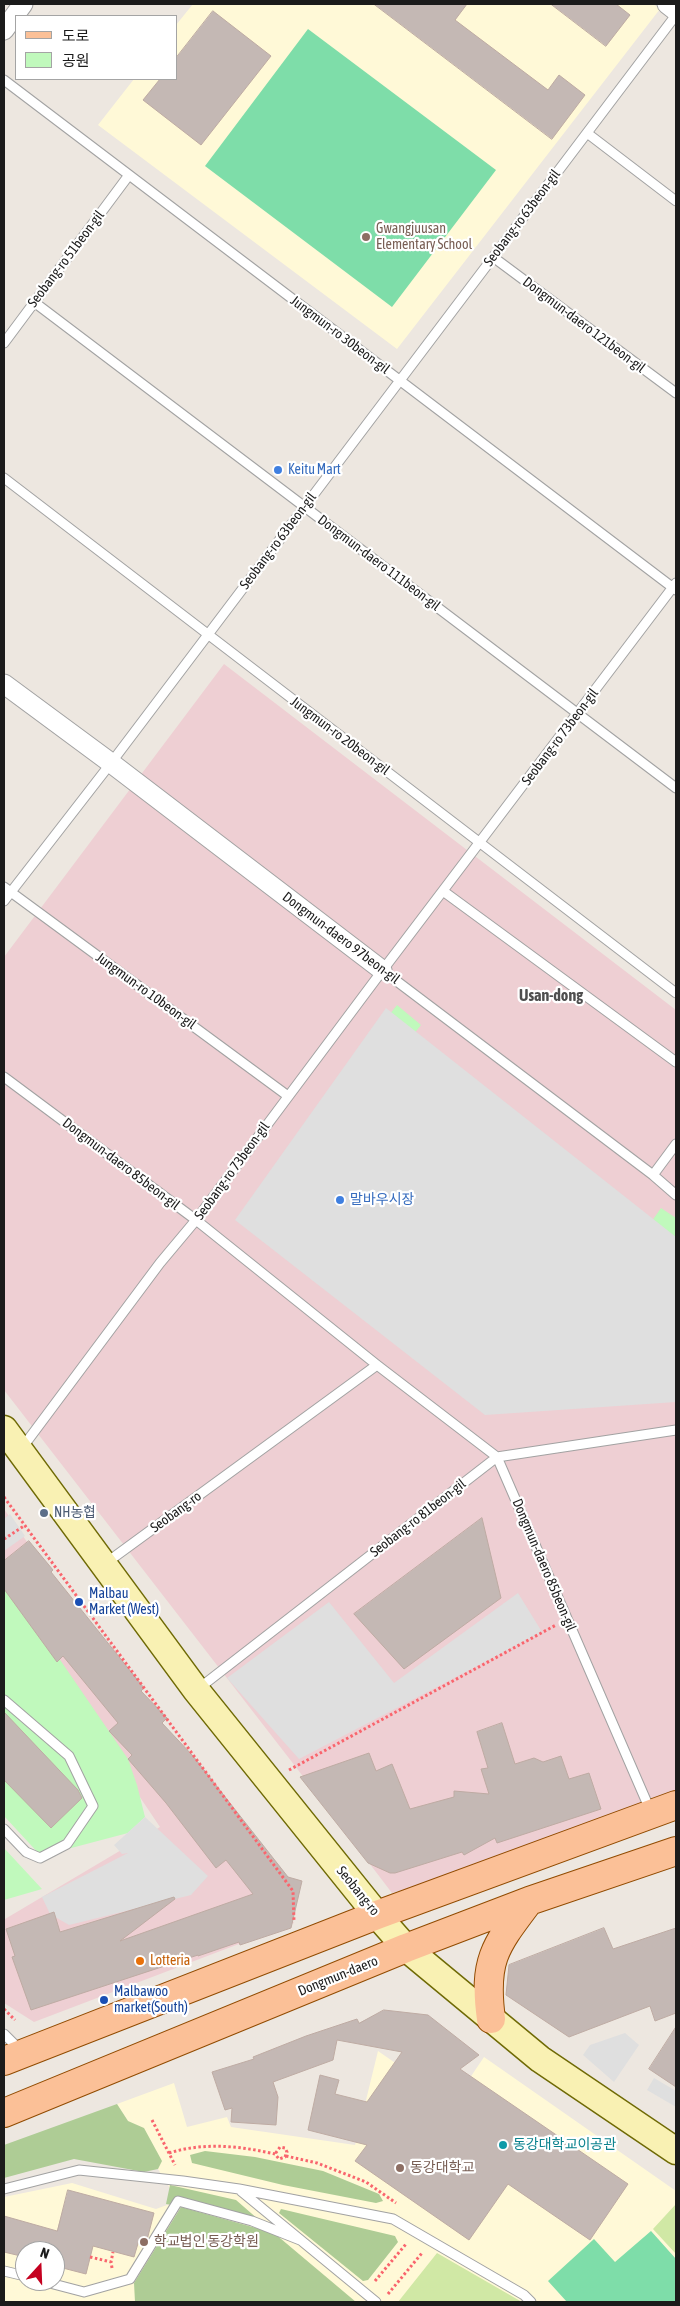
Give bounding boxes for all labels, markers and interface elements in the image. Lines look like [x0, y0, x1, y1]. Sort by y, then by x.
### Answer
legend [15, 15, 178, 80]
text: 도로 [62, 27, 90, 44]
text: 공원 [62, 52, 90, 69]
street label: Seobang-ro 63beon-gil [480, 166, 564, 270]
street label: Seobang-ro 51beon-gil [24, 207, 108, 311]
place label: Gwangjuusan Elementary School [376, 221, 472, 253]
marker: Gwangjuusan Elementary School [360, 231, 372, 243]
street label: Dongmun-daero 121beon-gil [519, 273, 649, 377]
street label: Jungmun-ro 30beon-gil [287, 292, 393, 378]
place label: Keitu Mart [288, 462, 341, 478]
marker: Keitu Mart [272, 464, 284, 476]
street label: Seobang-ro 63beon-gil [236, 489, 320, 593]
street label: Dongmun-daero 111beon-gil [314, 511, 444, 615]
street label: Seobang-ro 73beon-gil [518, 685, 602, 789]
street label: Jungmun-ro 20beon-gil [287, 693, 393, 779]
street label: Dongmun-daero 97beon-gil [279, 888, 403, 988]
street label: Jungmun-ro 10beon-gil [93, 949, 199, 1033]
district label: Usan-dong [519, 986, 583, 1006]
street label: Dongmun-daero 85beon-gil [59, 1114, 183, 1214]
street label: Seobang-ro 73beon-gil [191, 1119, 273, 1223]
place label: 말바우시장 [350, 1192, 414, 1208]
marker: 말바우시장 [334, 1194, 346, 1206]
street label: Seobang-ro 81beon-gil [367, 1475, 469, 1561]
street label: Seobang-ro [147, 1488, 205, 1536]
street label: Dongmun-daero 85beon-gil [508, 1496, 580, 1634]
place label: NH농협 [54, 1505, 96, 1521]
marker: NH농협 [38, 1507, 50, 1519]
place label: Malbau Market (West) [89, 1586, 159, 1618]
marker: Malbau Market (West) [73, 1596, 85, 1608]
street label: Seobang-ro [333, 1863, 383, 1919]
street label: Dongmun-daero [296, 1952, 380, 2000]
place label: Lotteria [150, 1953, 190, 1969]
marker: Lotteria [134, 1955, 146, 1967]
place label: Malbawoo market(South) [114, 1984, 188, 2016]
marker: Malbawoo market(South) [98, 1994, 110, 2006]
place label: 동강대학교이공관 [513, 2137, 616, 2153]
marker: 동강대학교이공관 [497, 2139, 509, 2151]
place label: 동강대학교 [410, 2160, 474, 2176]
marker: 동강대학교 [394, 2162, 406, 2174]
place label: 학교법인 동강학원 [154, 2234, 259, 2250]
marker: 학교법인 동강학원 [138, 2236, 150, 2248]
north arrow [15, 2241, 65, 2291]
text: N [38, 2244, 51, 2262]

